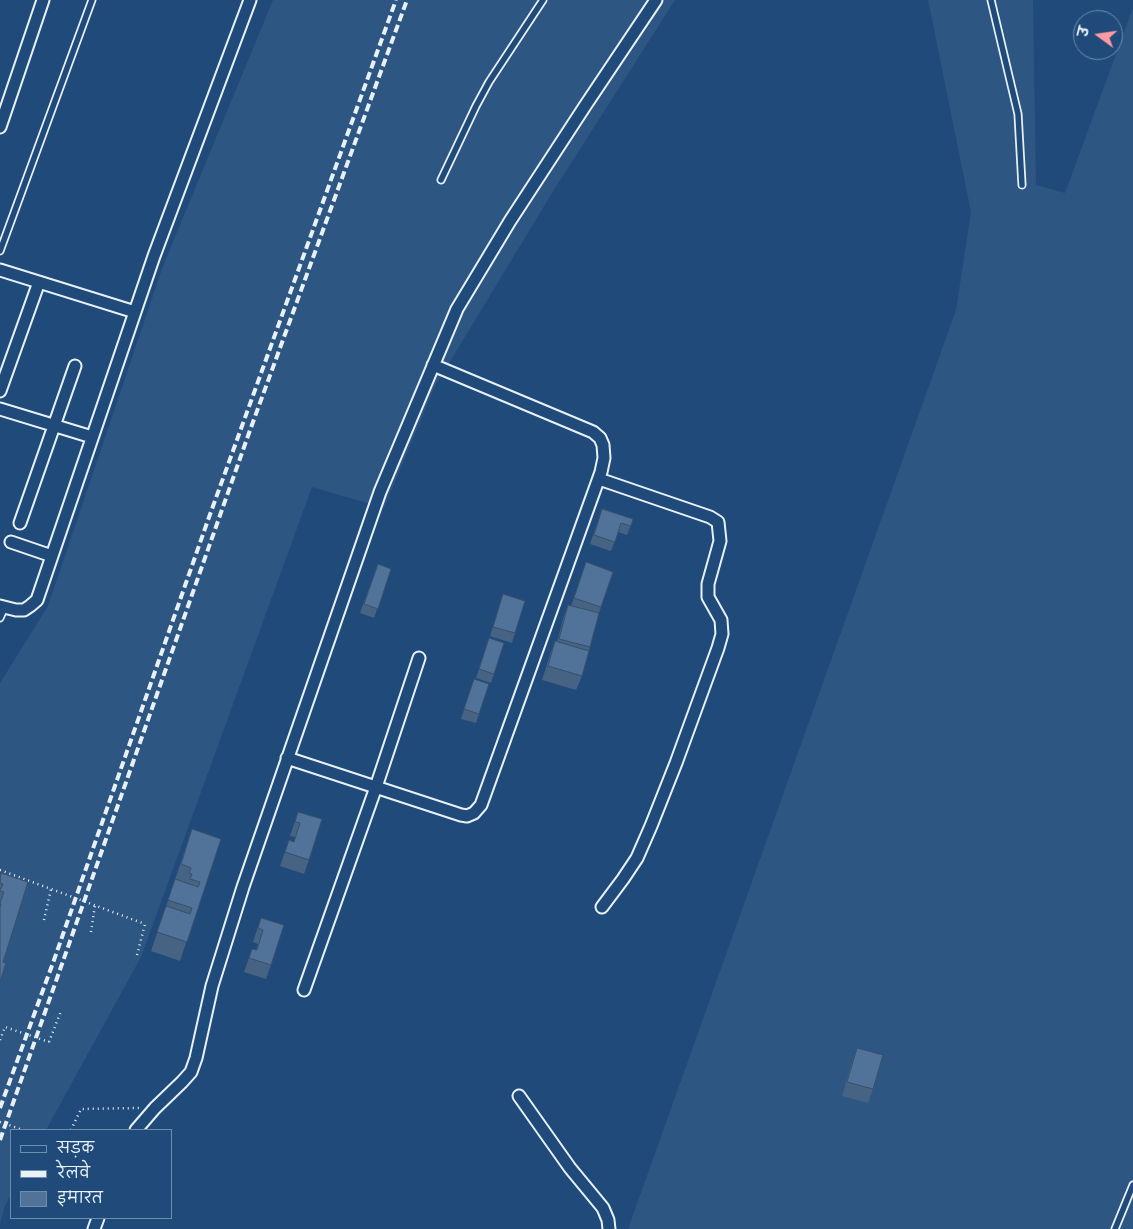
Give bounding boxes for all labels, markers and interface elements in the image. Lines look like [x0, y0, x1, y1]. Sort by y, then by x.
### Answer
north arrow [1073, 10, 1123, 60]
text: उ [1071, 24, 1097, 39]
legend [10, 1129, 172, 1219]
text: सड़क [57, 1135, 94, 1161]
text: रेलवे [57, 1160, 90, 1186]
text: इमारत [57, 1185, 103, 1211]

